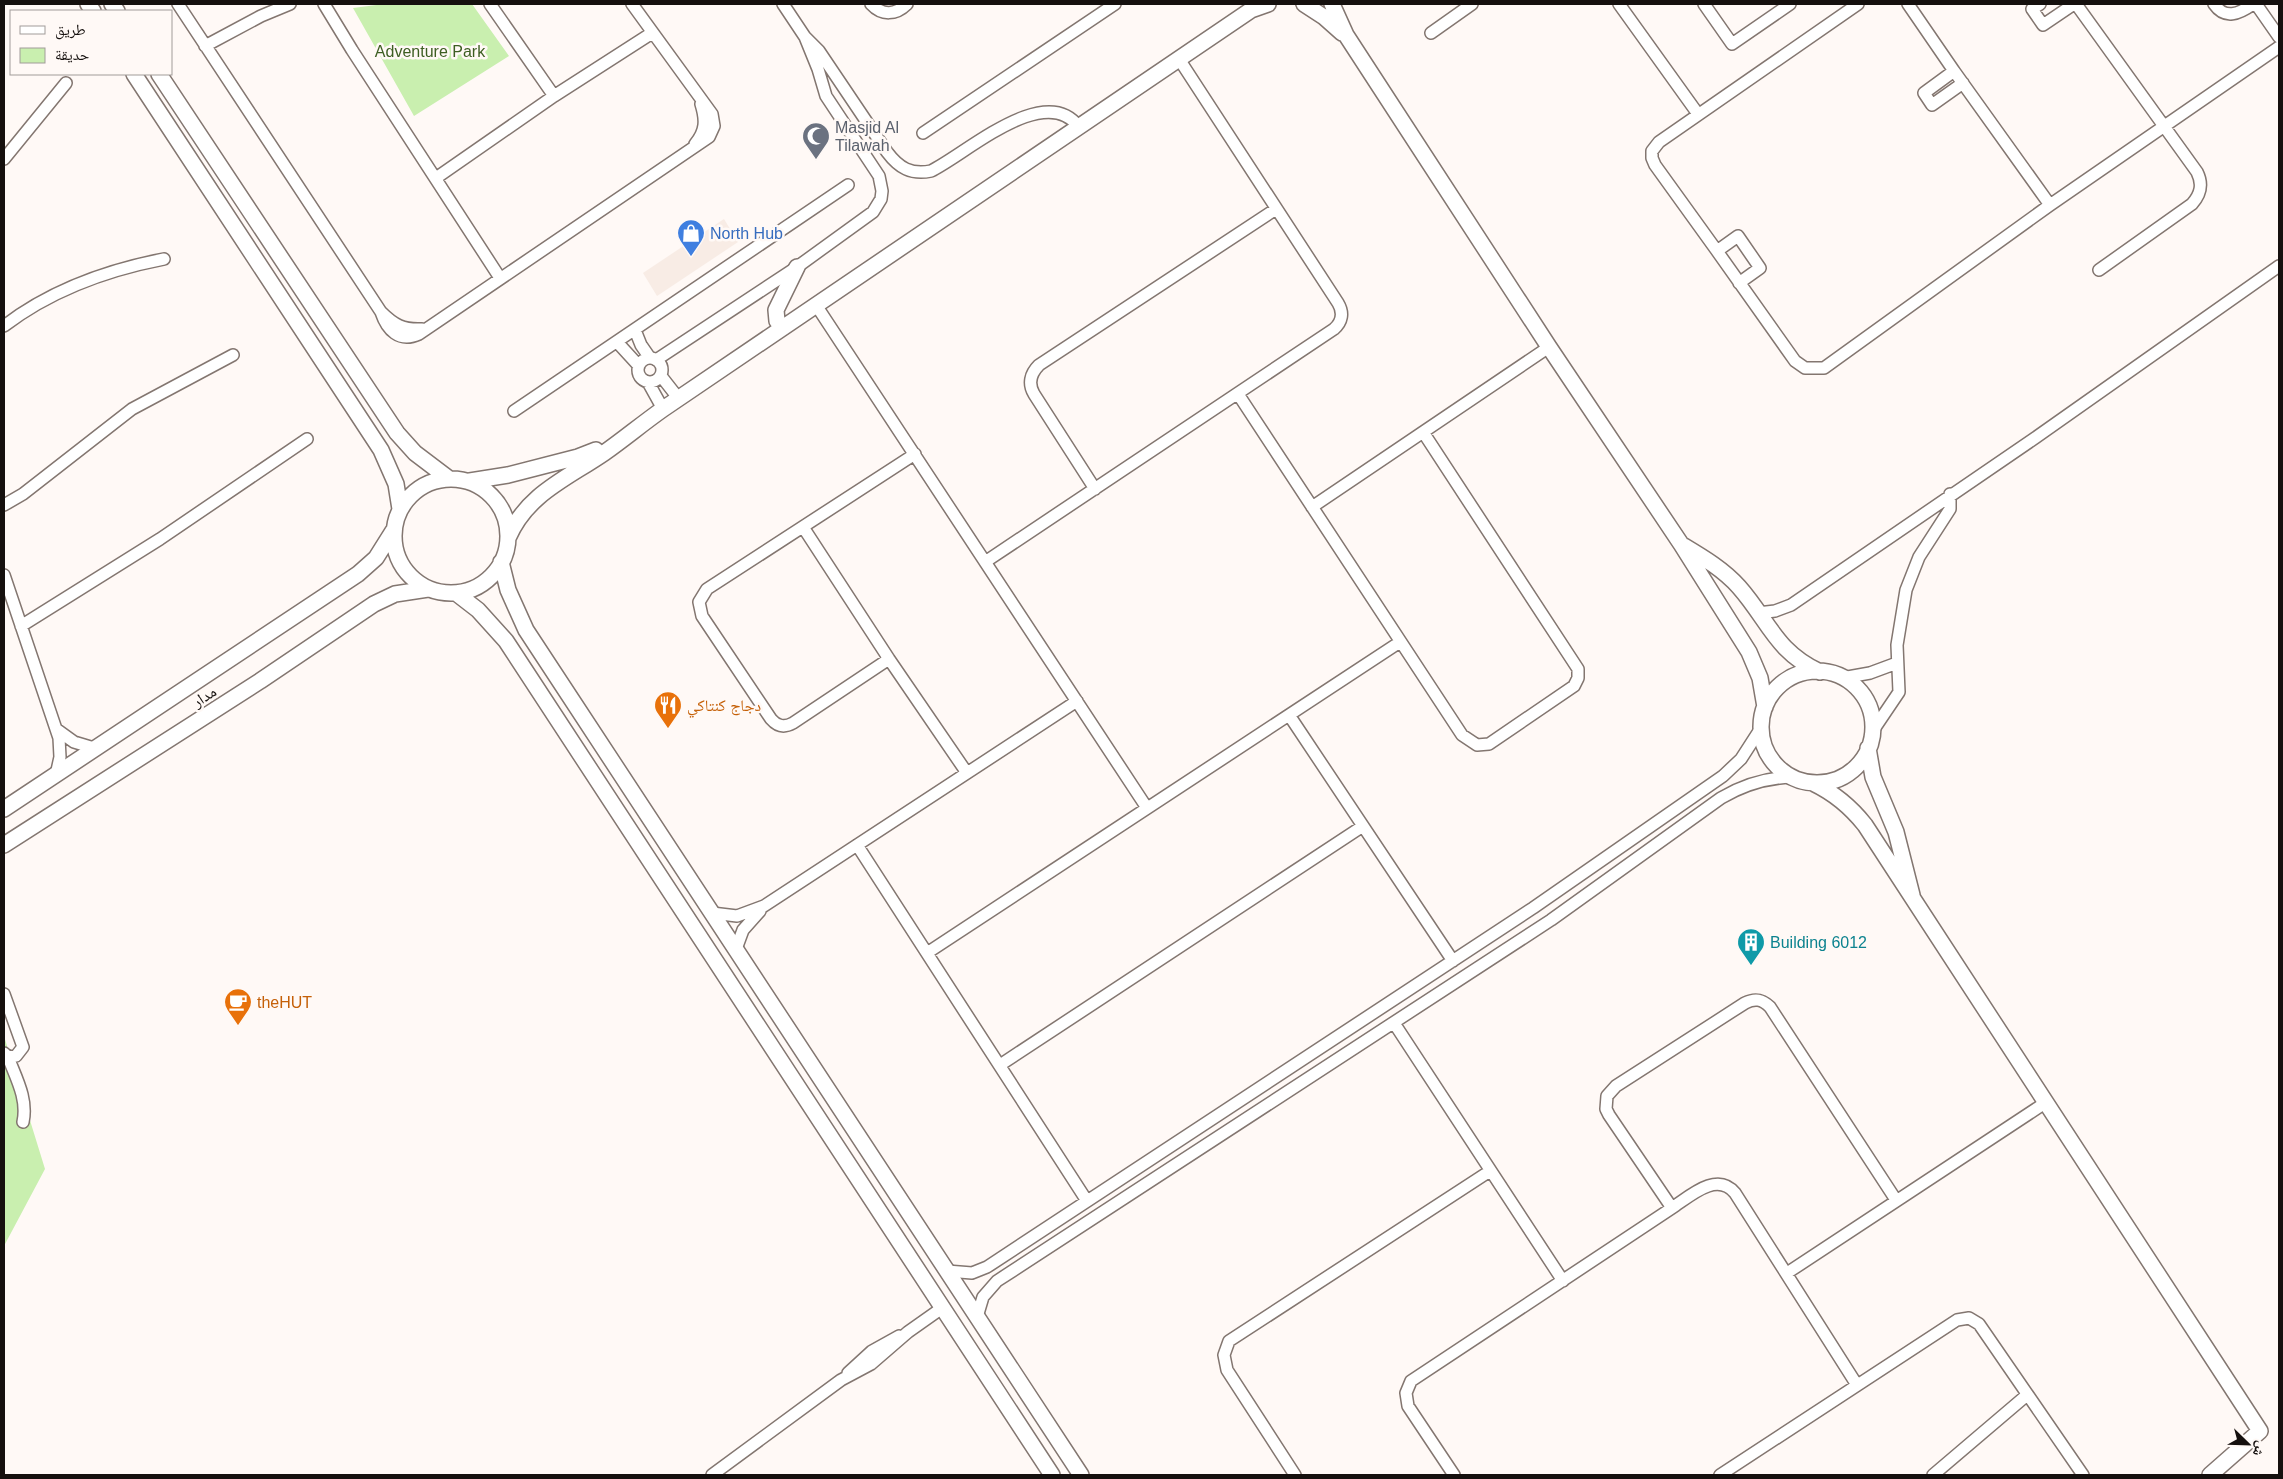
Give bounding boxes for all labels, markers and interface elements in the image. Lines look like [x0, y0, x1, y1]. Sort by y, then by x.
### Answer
legend [10, 10, 172, 75]
text: طريق [55, 21, 86, 40]
park label: Adventure Park [375, 43, 486, 60]
text: حديقة [55, 46, 90, 63]
place label: Masjid Al Tilawah [835, 119, 899, 154]
mosque icon: Masjid Al Tilawah [801, 121, 831, 160]
shop icon: North Hub [676, 218, 706, 257]
place label: North Hub [710, 225, 783, 242]
street label: مدار [188, 683, 220, 712]
restaurant icon: دجاج كنتاكي [653, 690, 683, 729]
place label: دجاج كنتاكي [687, 697, 761, 718]
building icon: Building 6012 [1736, 927, 1766, 966]
place label: Building 6012 [1770, 934, 1867, 951]
cafe icon: theHUT [223, 987, 253, 1026]
place label: theHUT [257, 994, 312, 1011]
north arrow [2223, 1419, 2273, 1469]
text: ش [2249, 1439, 2270, 1459]

